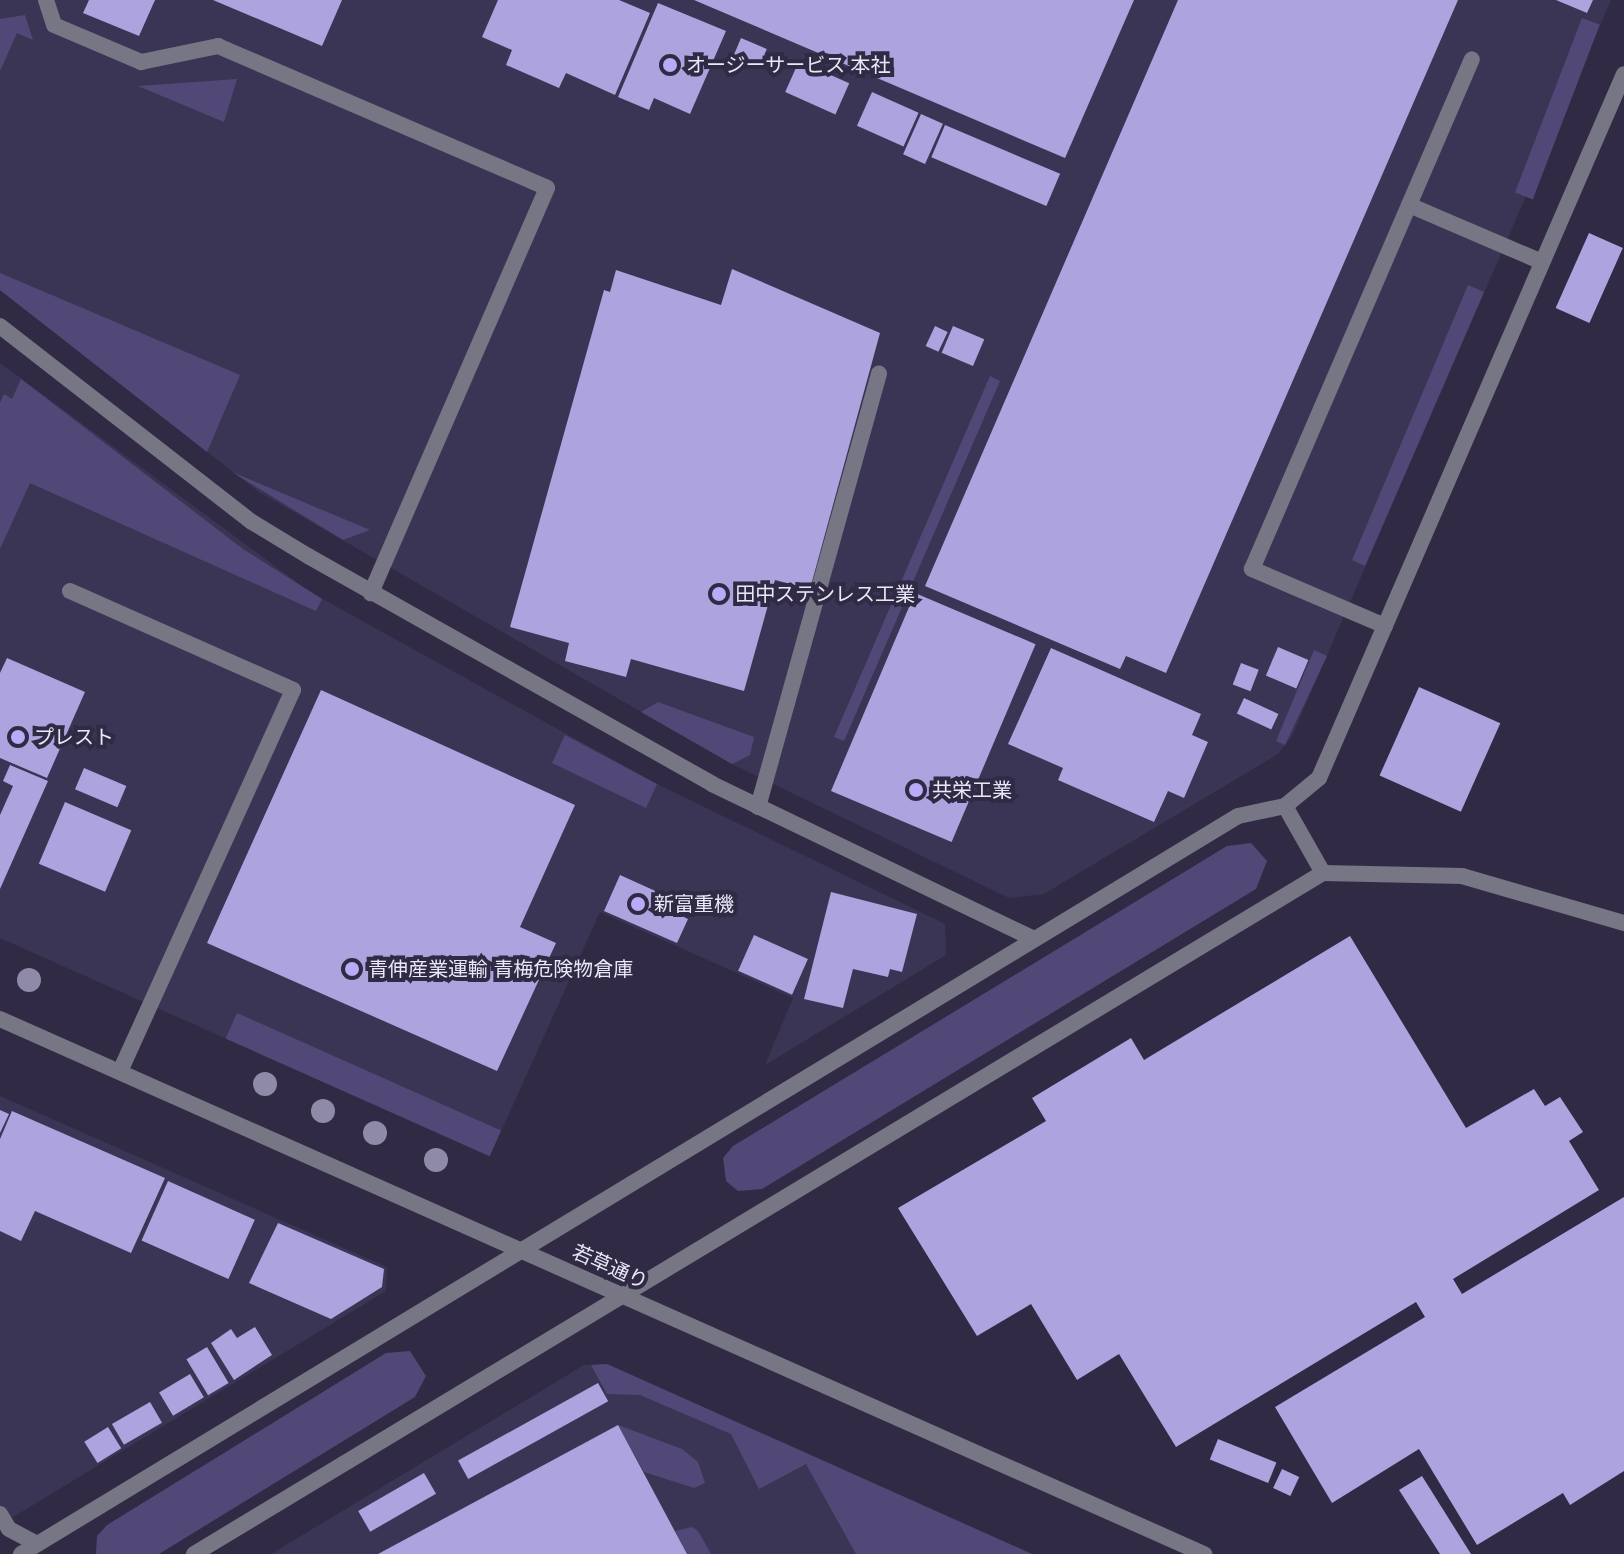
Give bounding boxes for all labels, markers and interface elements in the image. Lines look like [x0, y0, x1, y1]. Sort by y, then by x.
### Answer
place label: オージーサービス 本社 [686, 53, 891, 77]
marker: オージーサービス 本社 [661, 56, 679, 74]
place label: 田中ステンレス工業 [735, 582, 915, 606]
marker: 田中ステンレス工業 [710, 585, 728, 603]
place label: プレスト [34, 725, 114, 749]
marker: プレスト [9, 728, 27, 746]
place label: 共栄工業 [932, 778, 1012, 802]
marker: 共栄工業 [907, 781, 925, 799]
place label: 新富重機 [654, 892, 734, 916]
marker: 新富重機 [629, 895, 647, 913]
place label: 青伸産業運輸 青梅危険物倉庫 [368, 957, 633, 981]
marker: 青伸産業運輸 青梅危険物倉庫 [343, 960, 361, 978]
street label: 若草通り [569, 1240, 651, 1294]

